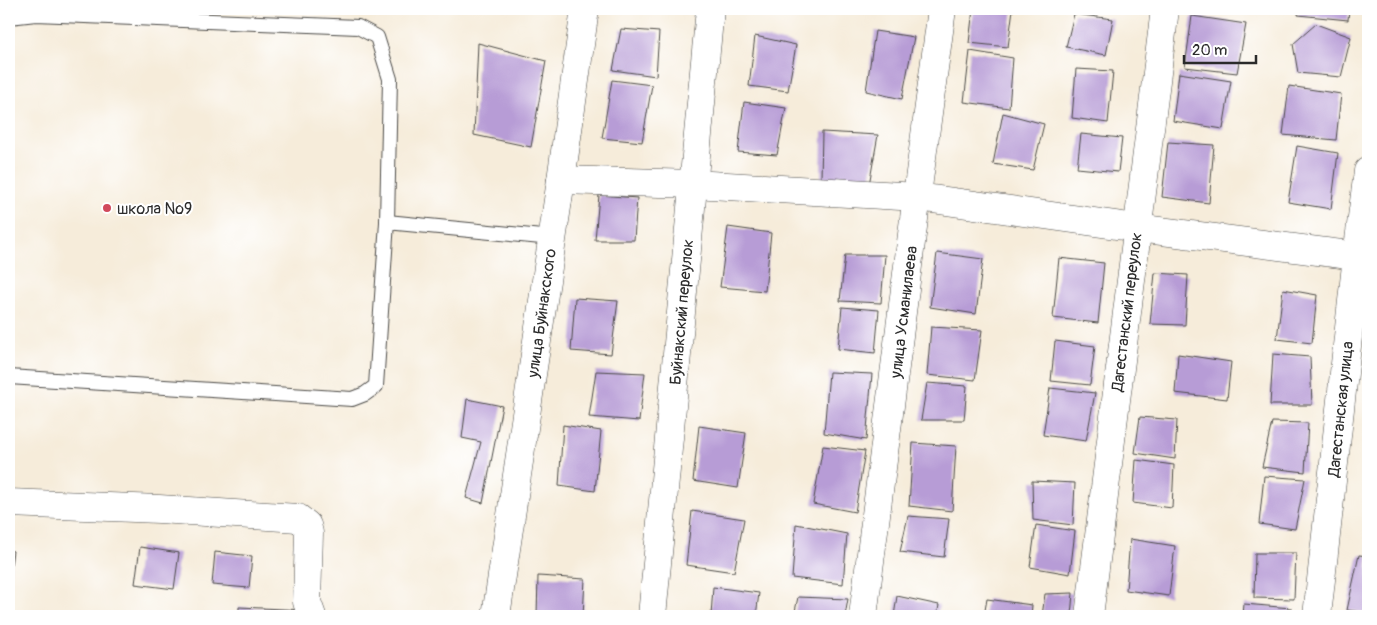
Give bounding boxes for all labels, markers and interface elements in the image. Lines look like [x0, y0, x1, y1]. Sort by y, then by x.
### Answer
scale bar [1184, 32, 1257, 64]
text: 20 m [1192, 41, 1227, 60]
place label: школа №9 [117, 199, 192, 219]
marker: школа №9 [101, 202, 113, 214]
street label: Дагестанский переулок [1107, 232, 1147, 394]
street label: Буйнакский переулок [666, 238, 698, 386]
street label: улица Усманилаева [886, 245, 922, 380]
street label: улица Буйнакского [523, 247, 561, 380]
street label: Дагестанская улица [1324, 340, 1358, 479]

